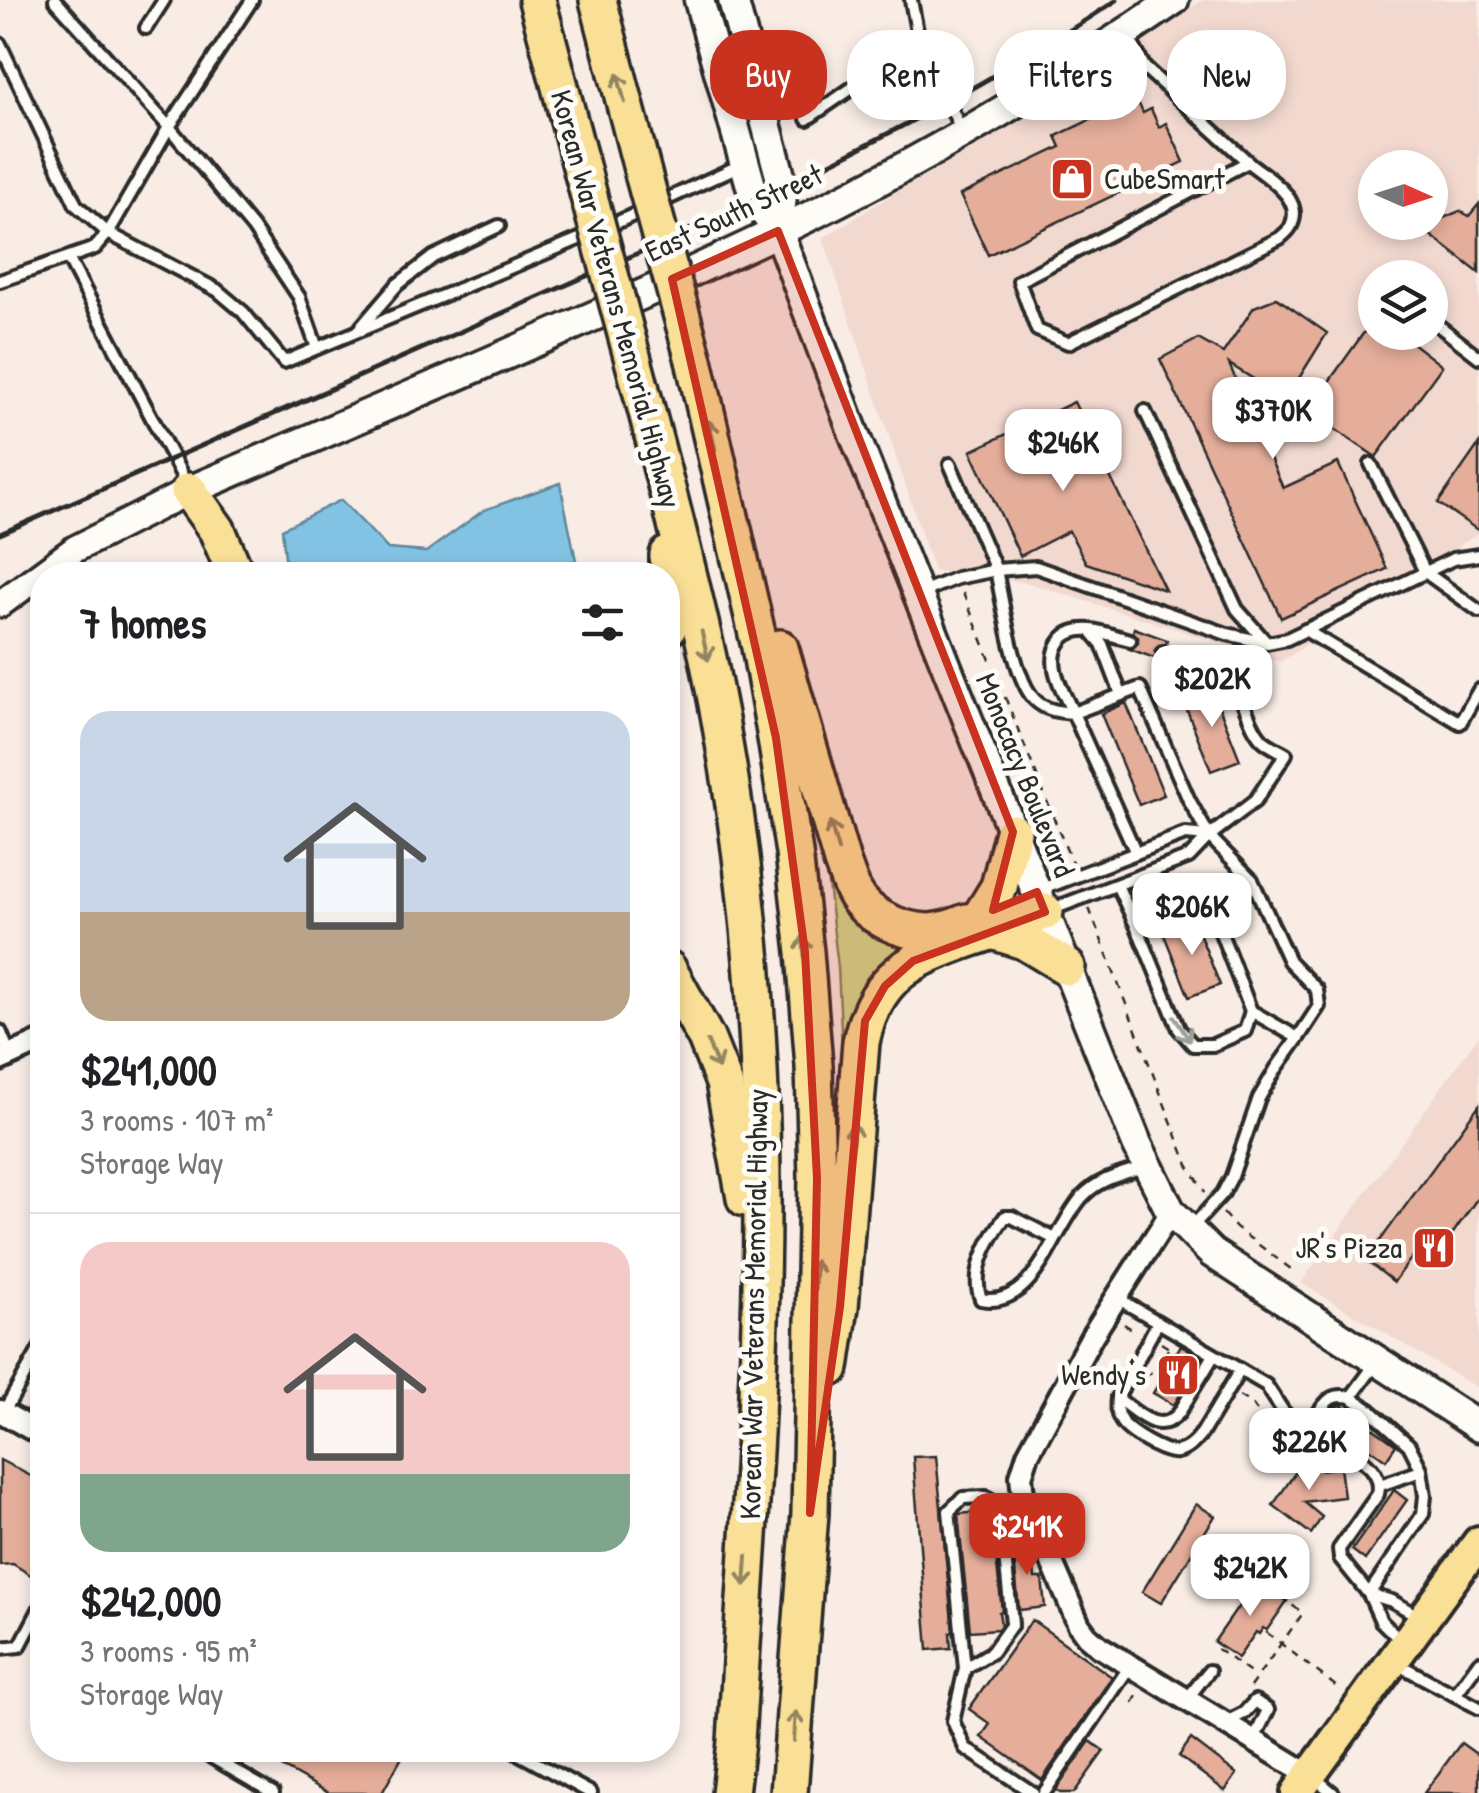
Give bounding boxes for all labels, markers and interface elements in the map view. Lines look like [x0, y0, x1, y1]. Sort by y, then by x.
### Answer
chip: Buy [710, 30, 827, 120]
chip: Rent [847, 30, 974, 120]
chip: Filters [994, 30, 1147, 120]
chip: New [1167, 30, 1286, 120]
one-way arrow [611, 73, 630, 104]
street label: Korean War Veterans Memorial Highway [542, 85, 692, 512]
north arrow [1358, 150, 1448, 240]
map controls [1358, 150, 1448, 350]
street label: East South Street [638, 153, 829, 271]
shop icon: CubeSmart [1049, 156, 1095, 202]
place label: CubeSmart [1104, 158, 1225, 198]
button: layers [1358, 260, 1448, 350]
pin: $370K [1203, 377, 1343, 462]
text: $370K [1234, 388, 1312, 431]
pin: $246K [993, 409, 1133, 494]
one-way arrow [702, 420, 720, 452]
text: $246K [1027, 420, 1099, 463]
text: 7 homes [80, 594, 206, 651]
icon: filters [575, 595, 630, 650]
one-way arrow [697, 630, 715, 662]
pin: $202K [1142, 645, 1282, 730]
text: $202K [1173, 656, 1251, 699]
street label: Monocacy Boulevard [967, 667, 1085, 883]
icon: home [265, 776, 445, 956]
one-way arrow [824, 821, 843, 852]
pin: $206K [1122, 873, 1262, 958]
text: $206K [1154, 884, 1230, 927]
one-way arrow [795, 935, 814, 967]
one-way arrow [1172, 1014, 1192, 1042]
one-way arrow [705, 1039, 723, 1070]
text: $241,000 [80, 1041, 217, 1098]
street label: Korean War Veterans Memorial Highway [729, 1088, 777, 1520]
text: 3 rooms · 107 m² [80, 1098, 273, 1141]
one-way arrow [844, 1122, 863, 1154]
text: Storage Way [80, 1141, 224, 1184]
restaurant icon: JR's Pizza [1411, 1225, 1457, 1271]
place label: JR's Pizza [1295, 1227, 1402, 1267]
one-way arrow [805, 1260, 824, 1292]
icon: home [265, 1307, 445, 1487]
restaurant icon: Wendy's [1155, 1352, 1201, 1398]
place label: Wendy's [1061, 1354, 1146, 1394]
pin: $226K [1239, 1408, 1379, 1493]
text: $226K [1271, 1419, 1347, 1462]
pin: $241K [957, 1493, 1097, 1578]
text: $241K [991, 1504, 1063, 1547]
pin: $242K [1180, 1534, 1320, 1619]
text: $242K [1213, 1545, 1287, 1588]
one-way arrow [736, 1554, 755, 1586]
text: $242,000 [80, 1572, 221, 1629]
text: 3 rooms · 95 m² [80, 1629, 257, 1672]
text: Storage Way [80, 1672, 224, 1715]
one-way arrow [785, 1710, 804, 1742]

